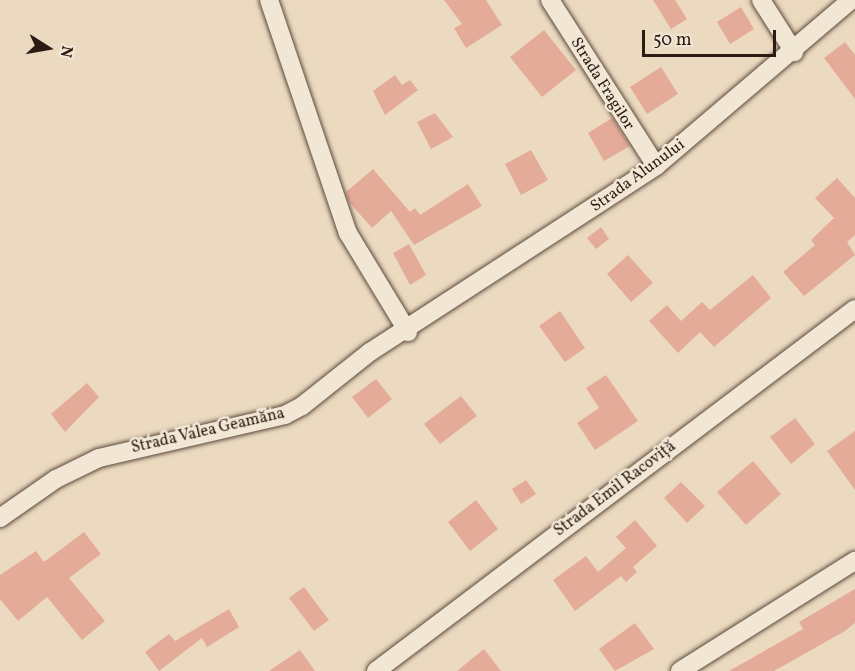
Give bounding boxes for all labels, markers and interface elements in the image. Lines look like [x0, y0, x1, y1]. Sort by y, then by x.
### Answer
north arrow [18, 18, 78, 78]
scale bar [645, 18, 778, 56]
text: 50 m [653, 28, 692, 53]
street label: Strada Fragilor [566, 34, 638, 134]
text: N [54, 44, 78, 59]
street label: Strada Alunului [587, 135, 689, 217]
street label: Strada Valea Geamăna [129, 404, 287, 458]
street label: Strada Emil Racoviță [550, 437, 680, 541]

